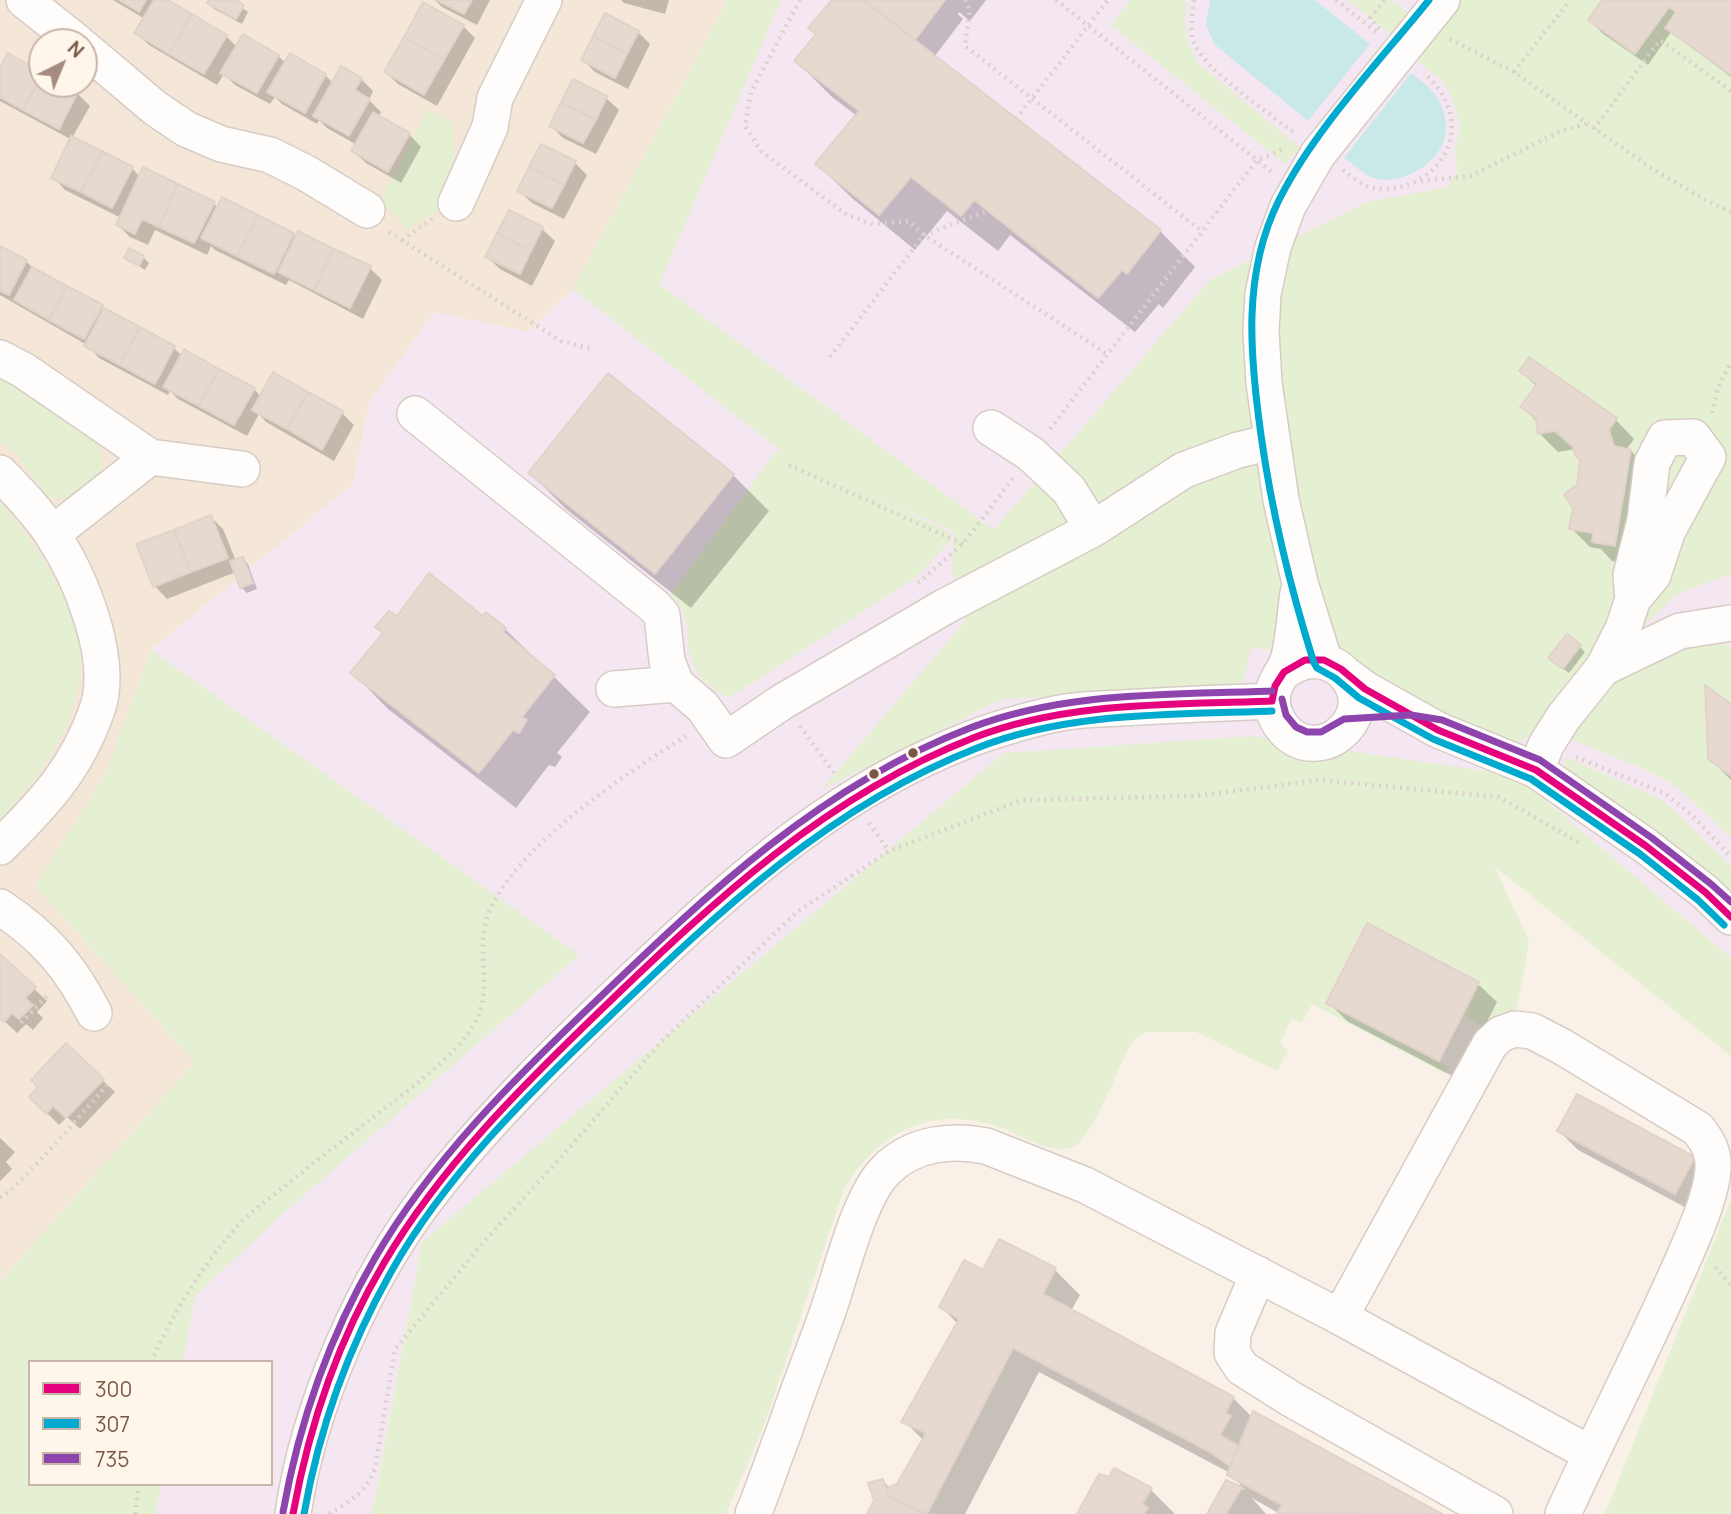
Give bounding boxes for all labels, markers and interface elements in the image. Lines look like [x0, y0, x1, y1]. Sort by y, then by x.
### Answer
north arrow [28, 28, 98, 98]
text: N [62, 35, 90, 63]
unlabelled marker [906, 746, 920, 760]
unlabelled marker [867, 767, 881, 781]
legend [28, 1360, 273, 1486]
text: 300 [95, 1375, 132, 1403]
text: 307 [95, 1410, 130, 1438]
text: 735 [95, 1445, 129, 1473]

